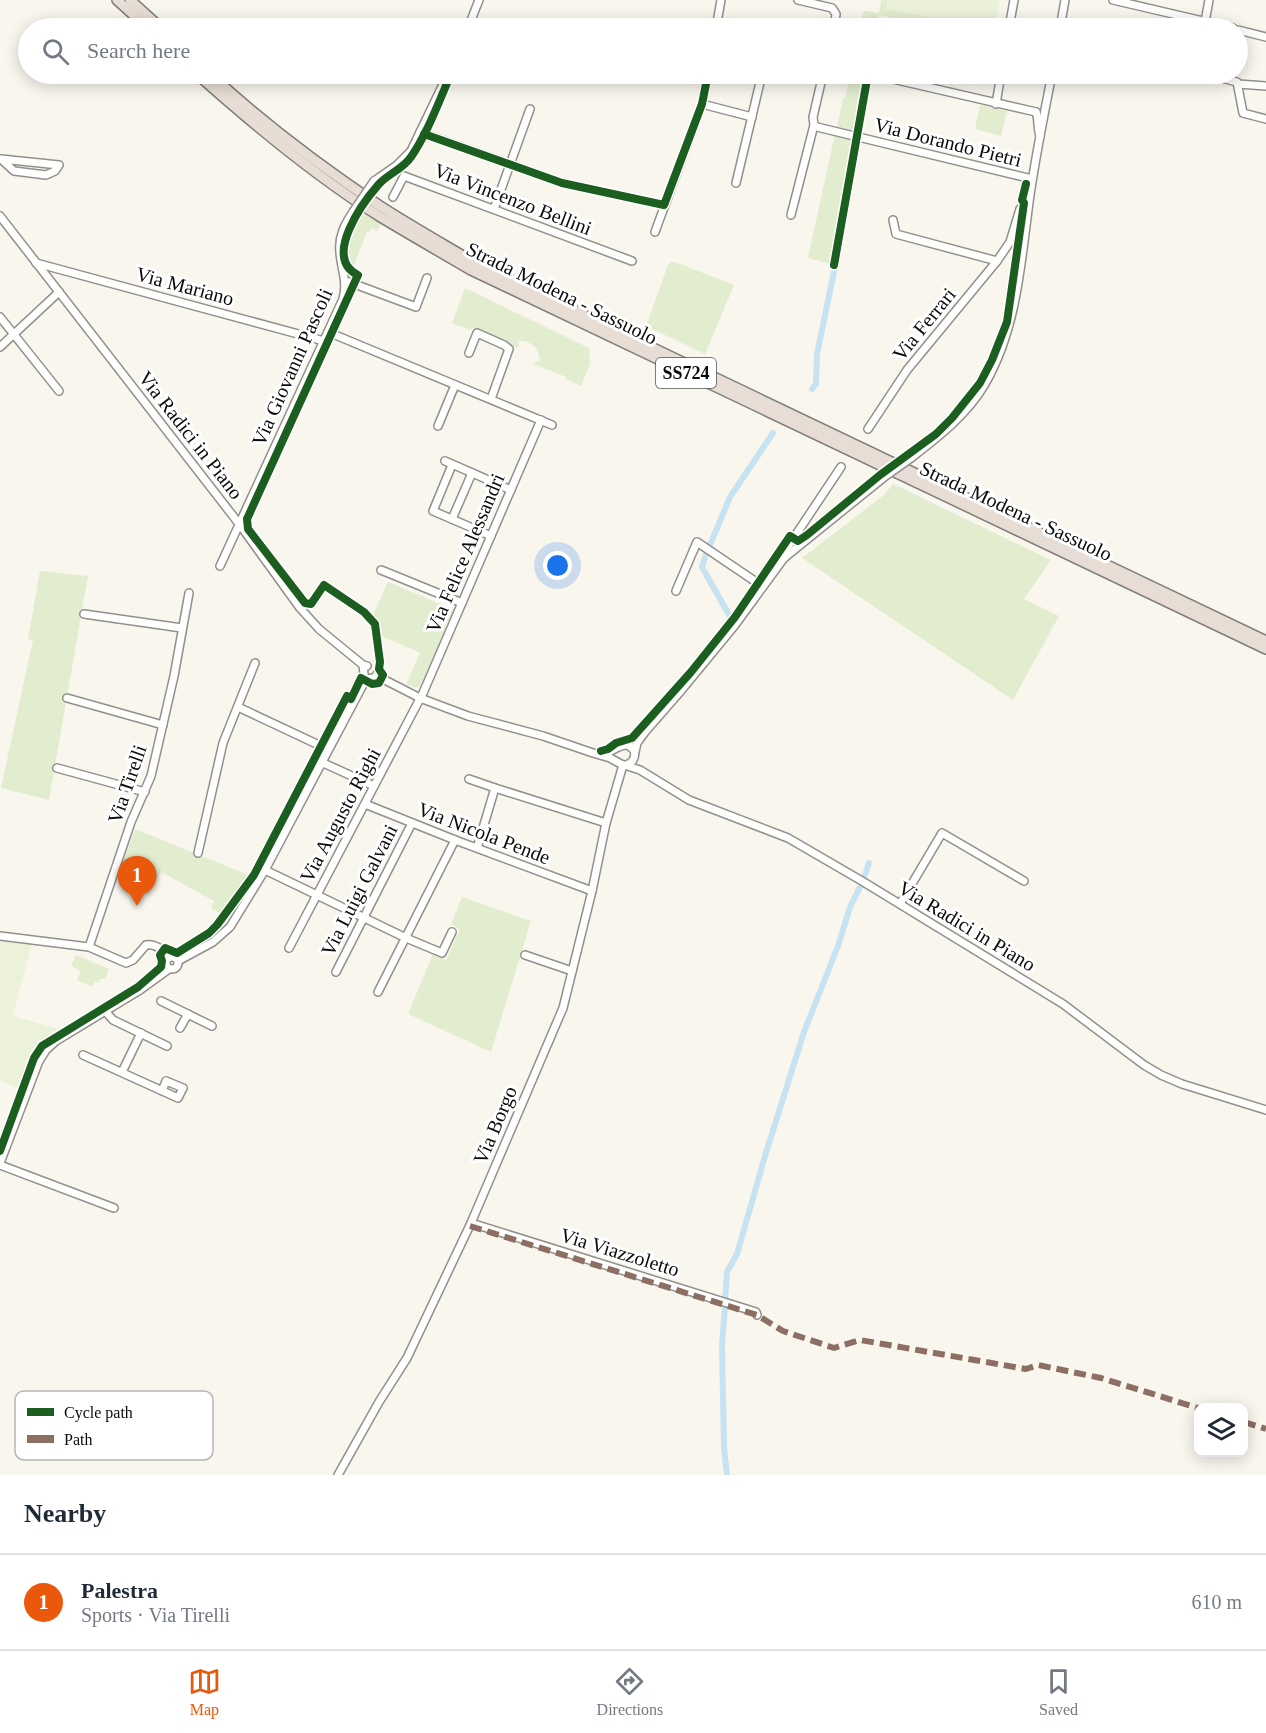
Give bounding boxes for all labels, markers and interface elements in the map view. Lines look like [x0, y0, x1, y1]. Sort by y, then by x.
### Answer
search box [18, 18, 1248, 84]
icon: search [39, 35, 72, 68]
text: Search here [87, 38, 190, 63]
street label: Via Dorando Pietri [872, 113, 1024, 171]
street label: Via Vincenzo Bellini [431, 159, 595, 239]
street label: Strada Modena - Sassuolo [463, 237, 661, 349]
street label: Via Mariano [134, 262, 236, 310]
street label: Via Ferrari [888, 283, 960, 365]
street label: Via Giovanni Pascoli [247, 285, 337, 449]
road number: SS724 [656, 358, 716, 388]
street label: Via Radici in Piano [134, 367, 248, 503]
street label: Strada Modena - Sassuolo [916, 457, 1116, 565]
street label: Via Felice Alessandri [421, 470, 509, 636]
your location [543, 551, 572, 580]
street label: Via Tirelli [103, 741, 151, 826]
street label: Via Augusto Righi [295, 744, 386, 886]
street label: Via Nicola Pende [415, 798, 553, 868]
street label: Via Luigi Galvani [316, 820, 403, 960]
pin: 1 [118, 856, 156, 906]
street label: Via Radici in Piano [894, 876, 1040, 976]
street label: Via Borgo [469, 1083, 522, 1168]
street label: Via Viazzoletto [558, 1223, 682, 1281]
legend [15, 1391, 213, 1460]
map controls [1194, 1403, 1248, 1457]
button: layers [1194, 1403, 1248, 1457]
text: Cycle path [64, 1404, 133, 1422]
text: Path [64, 1431, 92, 1448]
text: Nearby [24, 1499, 106, 1528]
text: Palestra [81, 1578, 158, 1603]
text: 1 [39, 1591, 49, 1613]
text: 610 m [1191, 1591, 1242, 1613]
text: Sports · Via Tirelli [81, 1604, 230, 1626]
tab: Map [188, 1665, 221, 1719]
tab: Directions [597, 1665, 663, 1719]
tab: Saved [1039, 1665, 1078, 1719]

